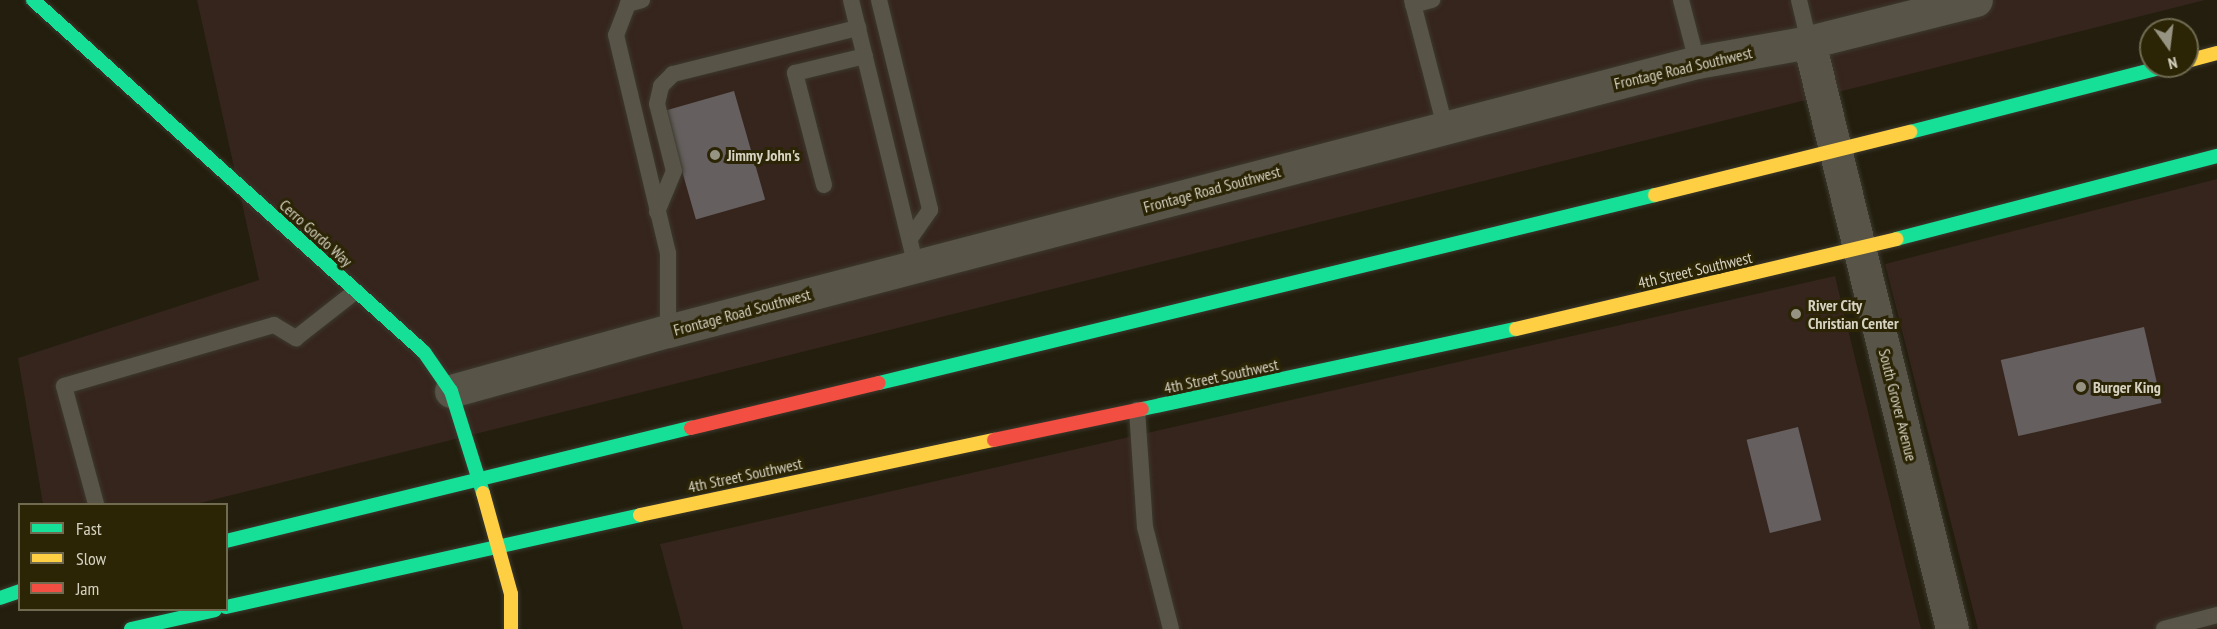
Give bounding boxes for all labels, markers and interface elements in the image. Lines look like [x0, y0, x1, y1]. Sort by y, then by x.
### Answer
north arrow [2139, 18, 2199, 78]
street label: Frontage Road Southwest [1612, 43, 1754, 93]
text: N [2166, 53, 2179, 74]
place label: Jimmy John's [727, 145, 800, 165]
marker: Jimmy John's [708, 148, 722, 162]
street label: Frontage Road Southwest [1141, 161, 1283, 217]
street label: Cerro Gordo Way [276, 195, 356, 271]
street label: 4th Street Southwest [1636, 248, 1754, 292]
street label: Frontage Road Southwest [671, 284, 813, 340]
place label: River City Christian Center [1808, 295, 1899, 333]
marker: River City Christian Center [1789, 307, 1803, 321]
street label: South Grover Avenue [1875, 347, 1921, 463]
street label: 4th Street Southwest [1162, 355, 1280, 397]
place label: Burger King [2093, 377, 2161, 397]
marker: Burger King [2074, 380, 2088, 394]
street label: 4th Street Southwest [686, 454, 804, 496]
legend [18, 503, 228, 611]
text: Fast [76, 517, 102, 540]
text: Slow [76, 547, 106, 570]
text: Jam [76, 577, 99, 600]

